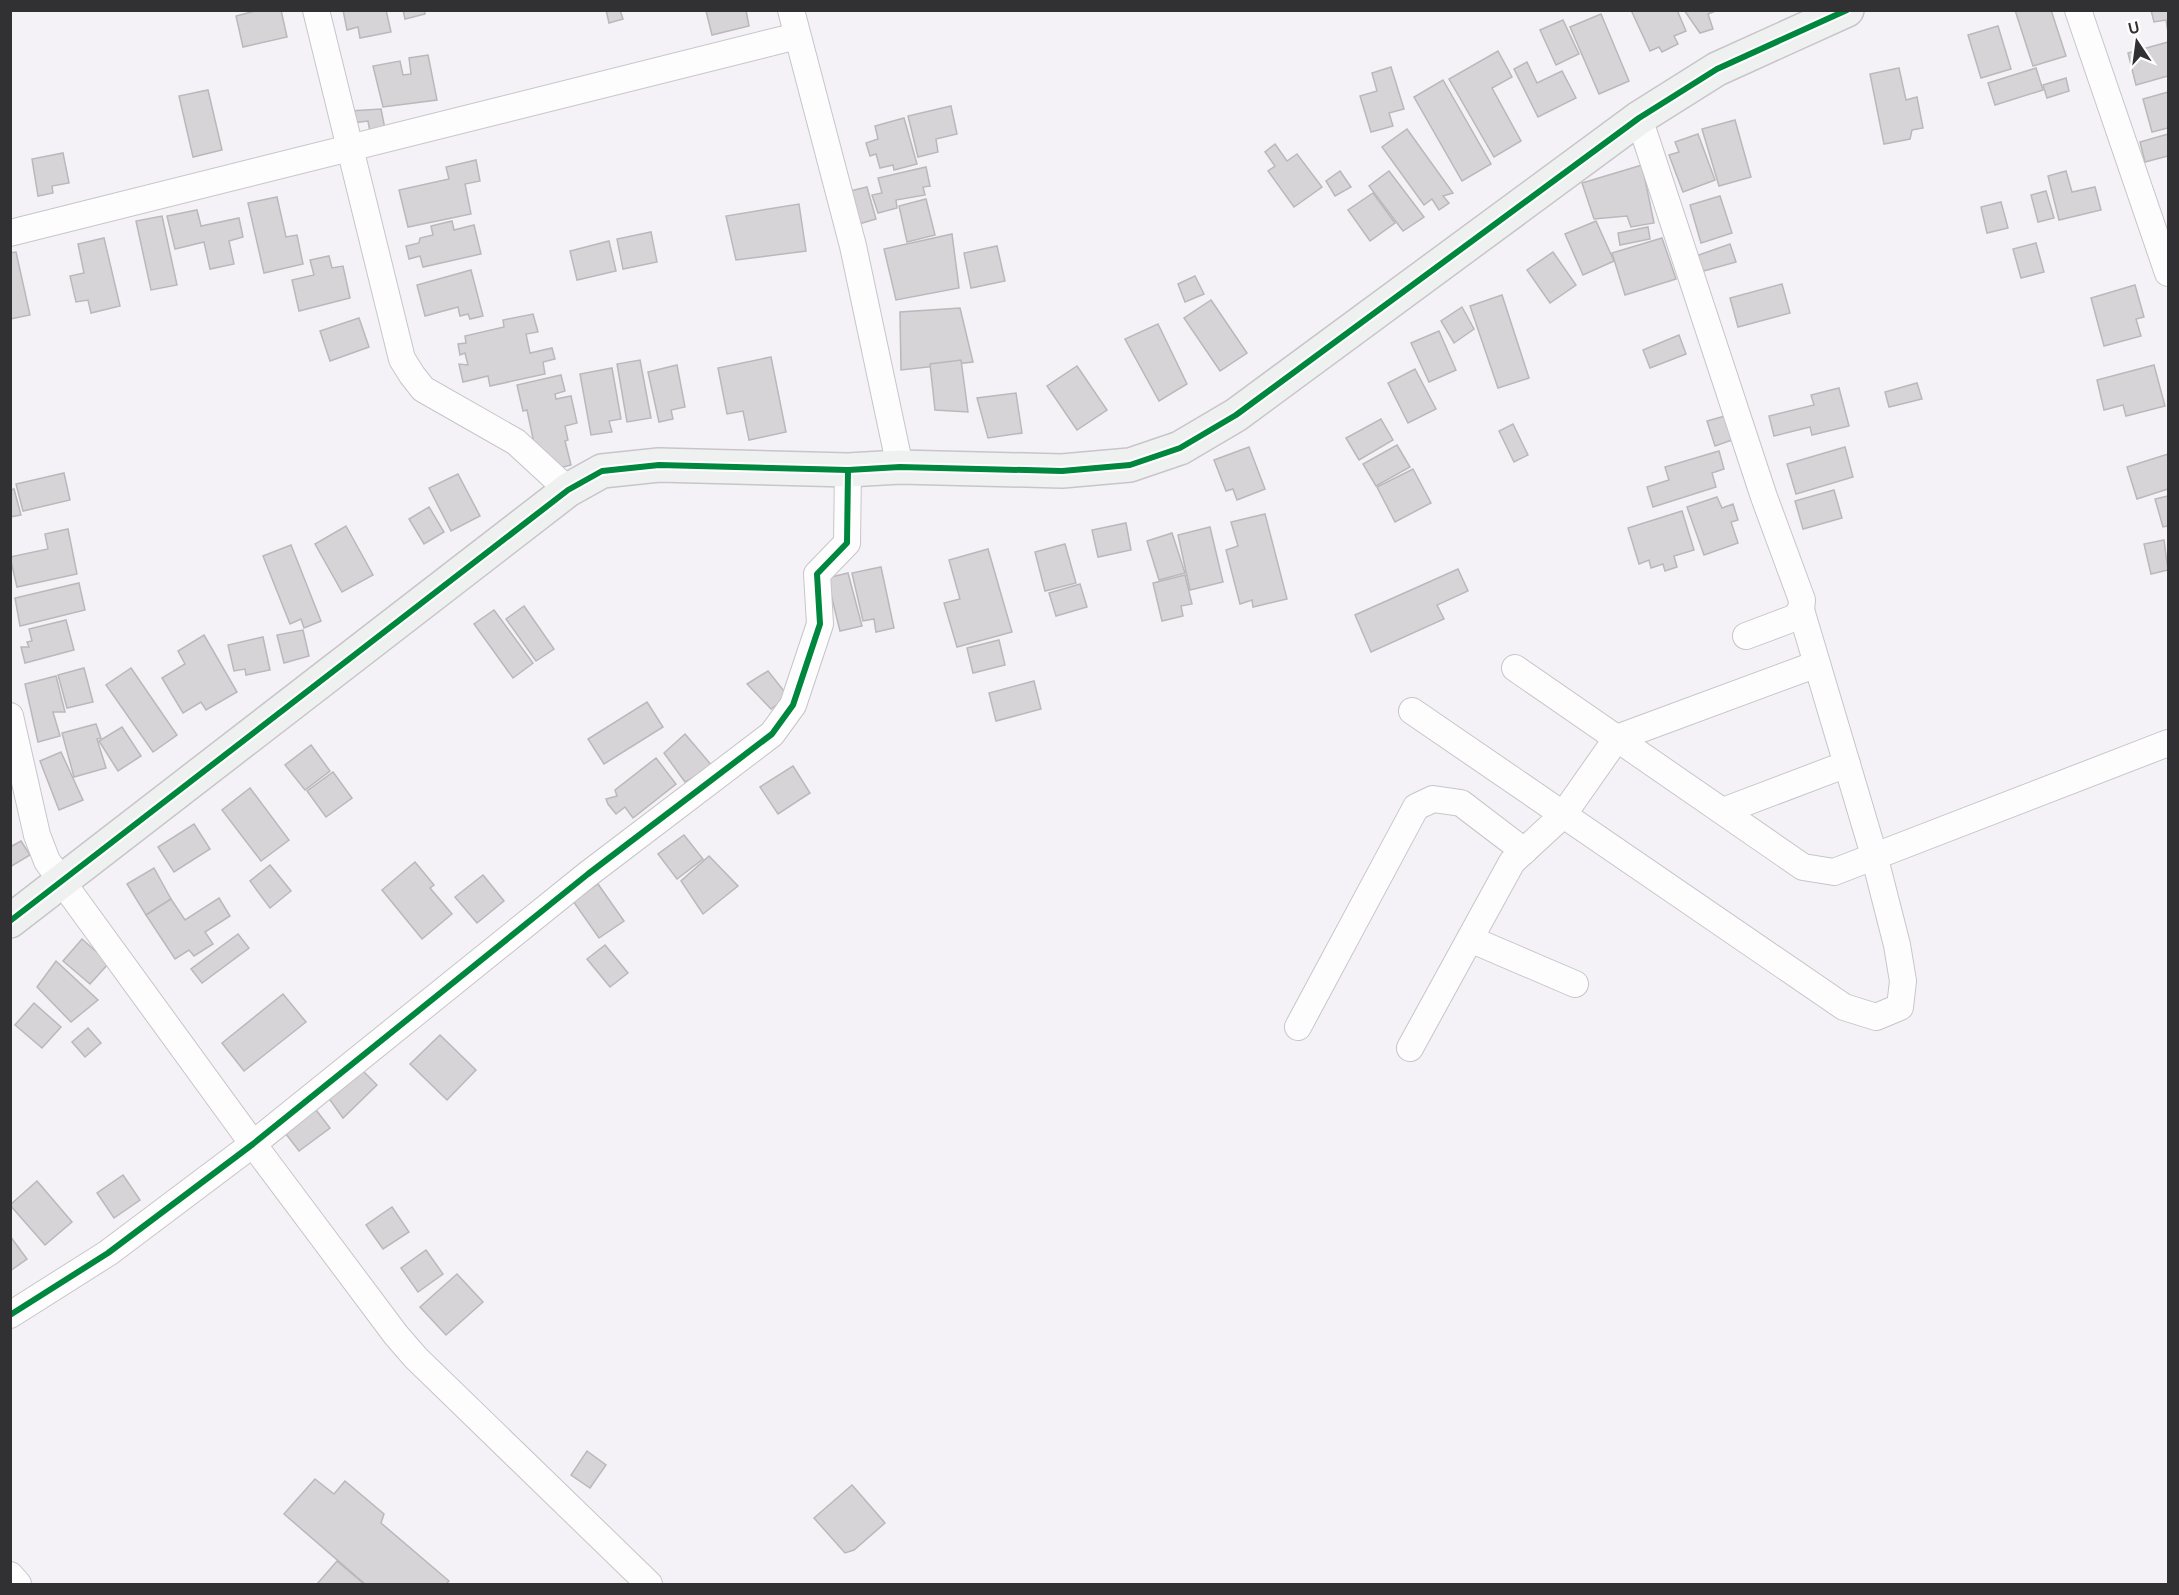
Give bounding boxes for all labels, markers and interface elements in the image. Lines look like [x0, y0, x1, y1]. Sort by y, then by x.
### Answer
north arrow [2107, 12, 2167, 72]
text: U [2126, 18, 2142, 40]

